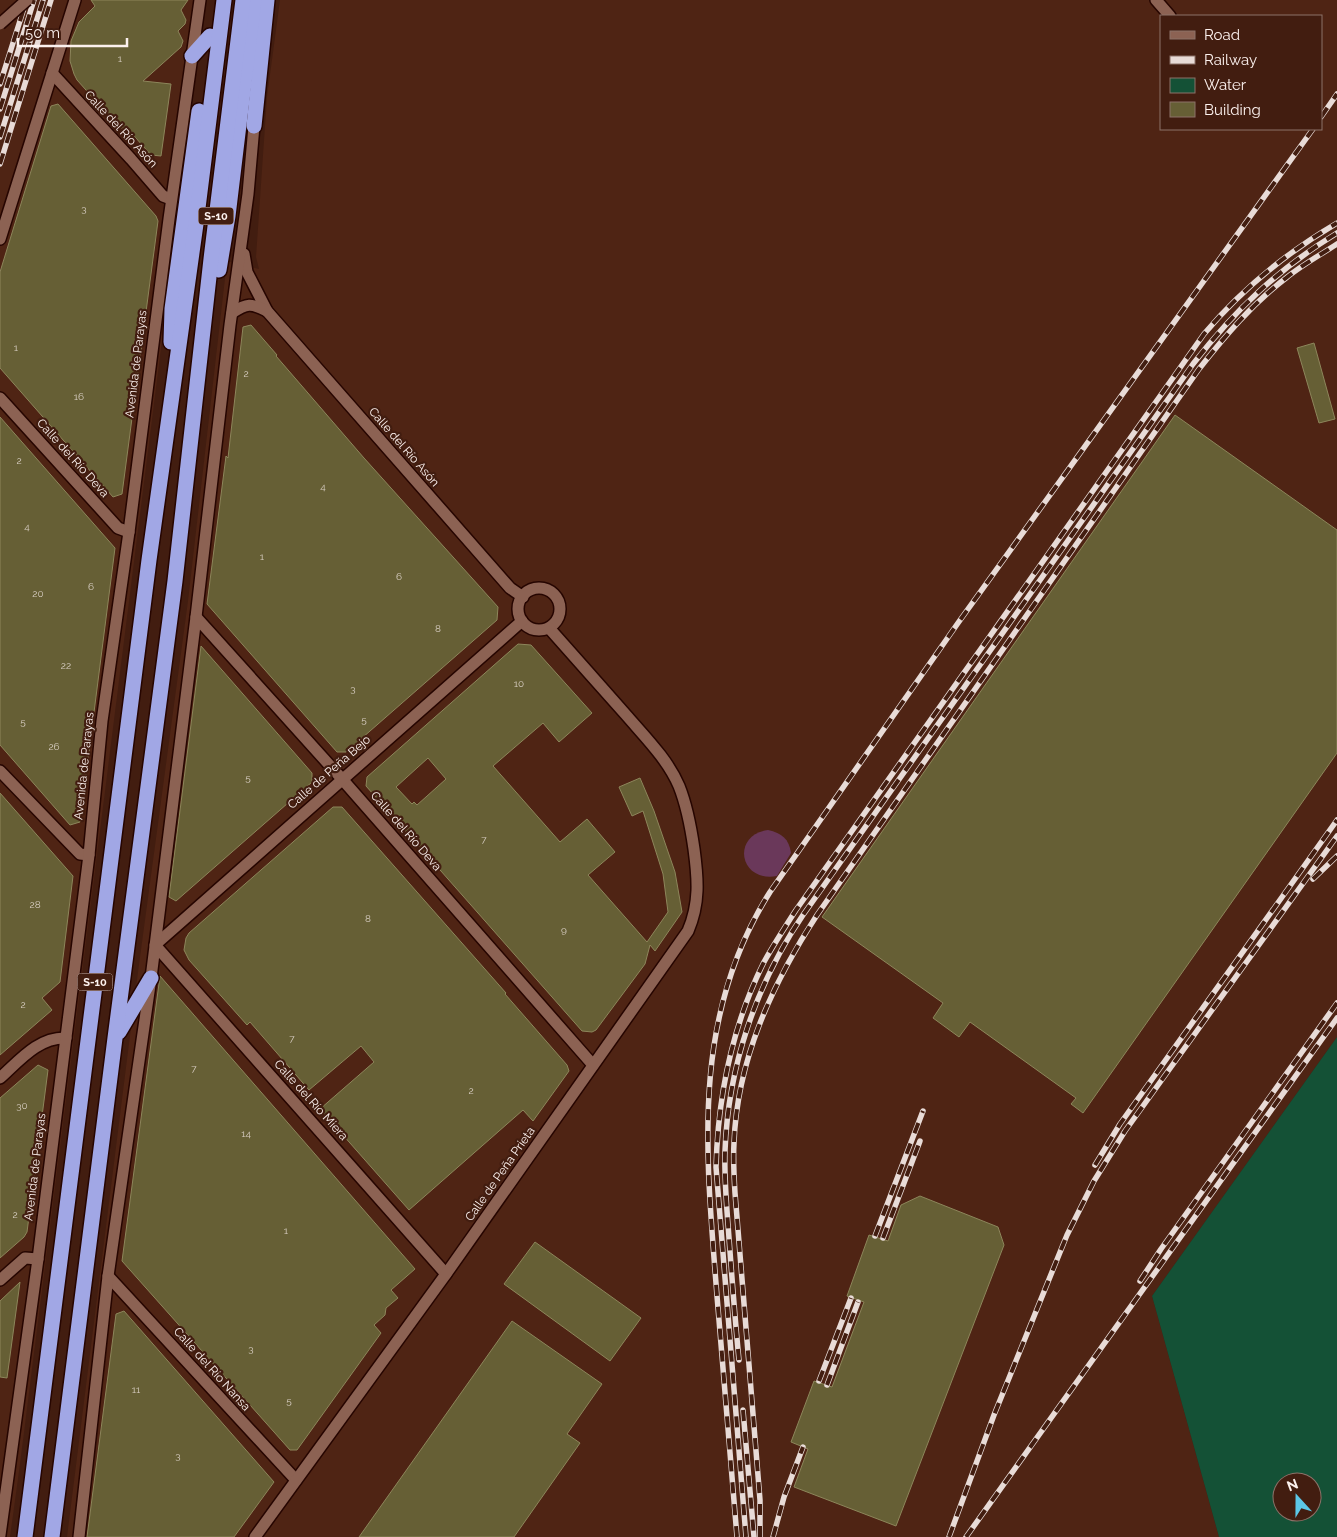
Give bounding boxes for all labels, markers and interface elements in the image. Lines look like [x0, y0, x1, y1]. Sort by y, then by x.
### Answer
scale bar [18, 15, 126, 47]
legend [1160, 15, 1322, 130]
text: 50 m [25, 24, 60, 42]
text: Road [1204, 26, 1240, 44]
text: Railway [1204, 51, 1257, 69]
house number: 1 [118, 53, 123, 64]
text: Water [1204, 76, 1247, 94]
street label: Calle del Río Asón [82, 88, 160, 170]
text: Building [1204, 101, 1261, 119]
house number: 3 [81, 203, 87, 214]
road number: S-10 [198, 208, 234, 225]
street label: Avenida de Parayas [122, 309, 150, 419]
house number: 1 [14, 342, 19, 353]
house number: 2 [243, 368, 249, 379]
house number: 16 [74, 391, 84, 402]
street label: Calle del Río Asón [366, 405, 442, 489]
street label: Calle del Río Deva [34, 416, 112, 500]
house number: 2 [16, 455, 22, 466]
house number: 4 [320, 481, 326, 492]
house number: 4 [24, 521, 30, 532]
house number: 1 [260, 551, 265, 562]
house number: 6 [396, 571, 402, 582]
house number: 6 [88, 581, 94, 592]
house number: 20 [32, 588, 44, 599]
house number: 8 [435, 623, 441, 634]
house number: 22 [61, 660, 71, 671]
house number: 10 [514, 678, 524, 689]
house number: 3 [350, 683, 356, 694]
street label: Avenida de Parayas [71, 711, 97, 821]
house number: 5 [361, 714, 367, 725]
house number: 5 [20, 716, 26, 727]
street label: Calle de Peña Bejo [285, 732, 373, 812]
house number: 26 [48, 741, 60, 752]
house number: 5 [245, 772, 251, 783]
street label: Calle del Río Deva [368, 788, 444, 874]
house number: 7 [481, 834, 487, 845]
house number: 28 [29, 899, 41, 910]
house number: 8 [365, 913, 371, 924]
house number: 9 [561, 924, 567, 935]
road number: S-10 [78, 974, 112, 990]
house number: 2 [20, 999, 26, 1010]
house number: 7 [289, 1033, 295, 1044]
street label: Calle del Río Miera [271, 1057, 351, 1143]
house number: 7 [191, 1063, 197, 1074]
house number: 2 [468, 1085, 474, 1096]
house number: 30 [16, 1100, 28, 1111]
street label: Avenida de Parayas [21, 1112, 49, 1222]
street label: Calle de Peña Prieta [462, 1124, 538, 1224]
house number: 14 [241, 1128, 251, 1139]
house number: 2 [12, 1209, 18, 1220]
house number: 1 [284, 1225, 289, 1236]
street label: Calle del Río Nansa [171, 1324, 253, 1414]
house number: 3 [248, 1343, 254, 1354]
house number: 11 [132, 1384, 141, 1395]
house number: 5 [286, 1395, 292, 1406]
house number: 3 [175, 1450, 181, 1461]
north arrow [1272, 1472, 1322, 1522]
text: N [1284, 1475, 1300, 1494]

